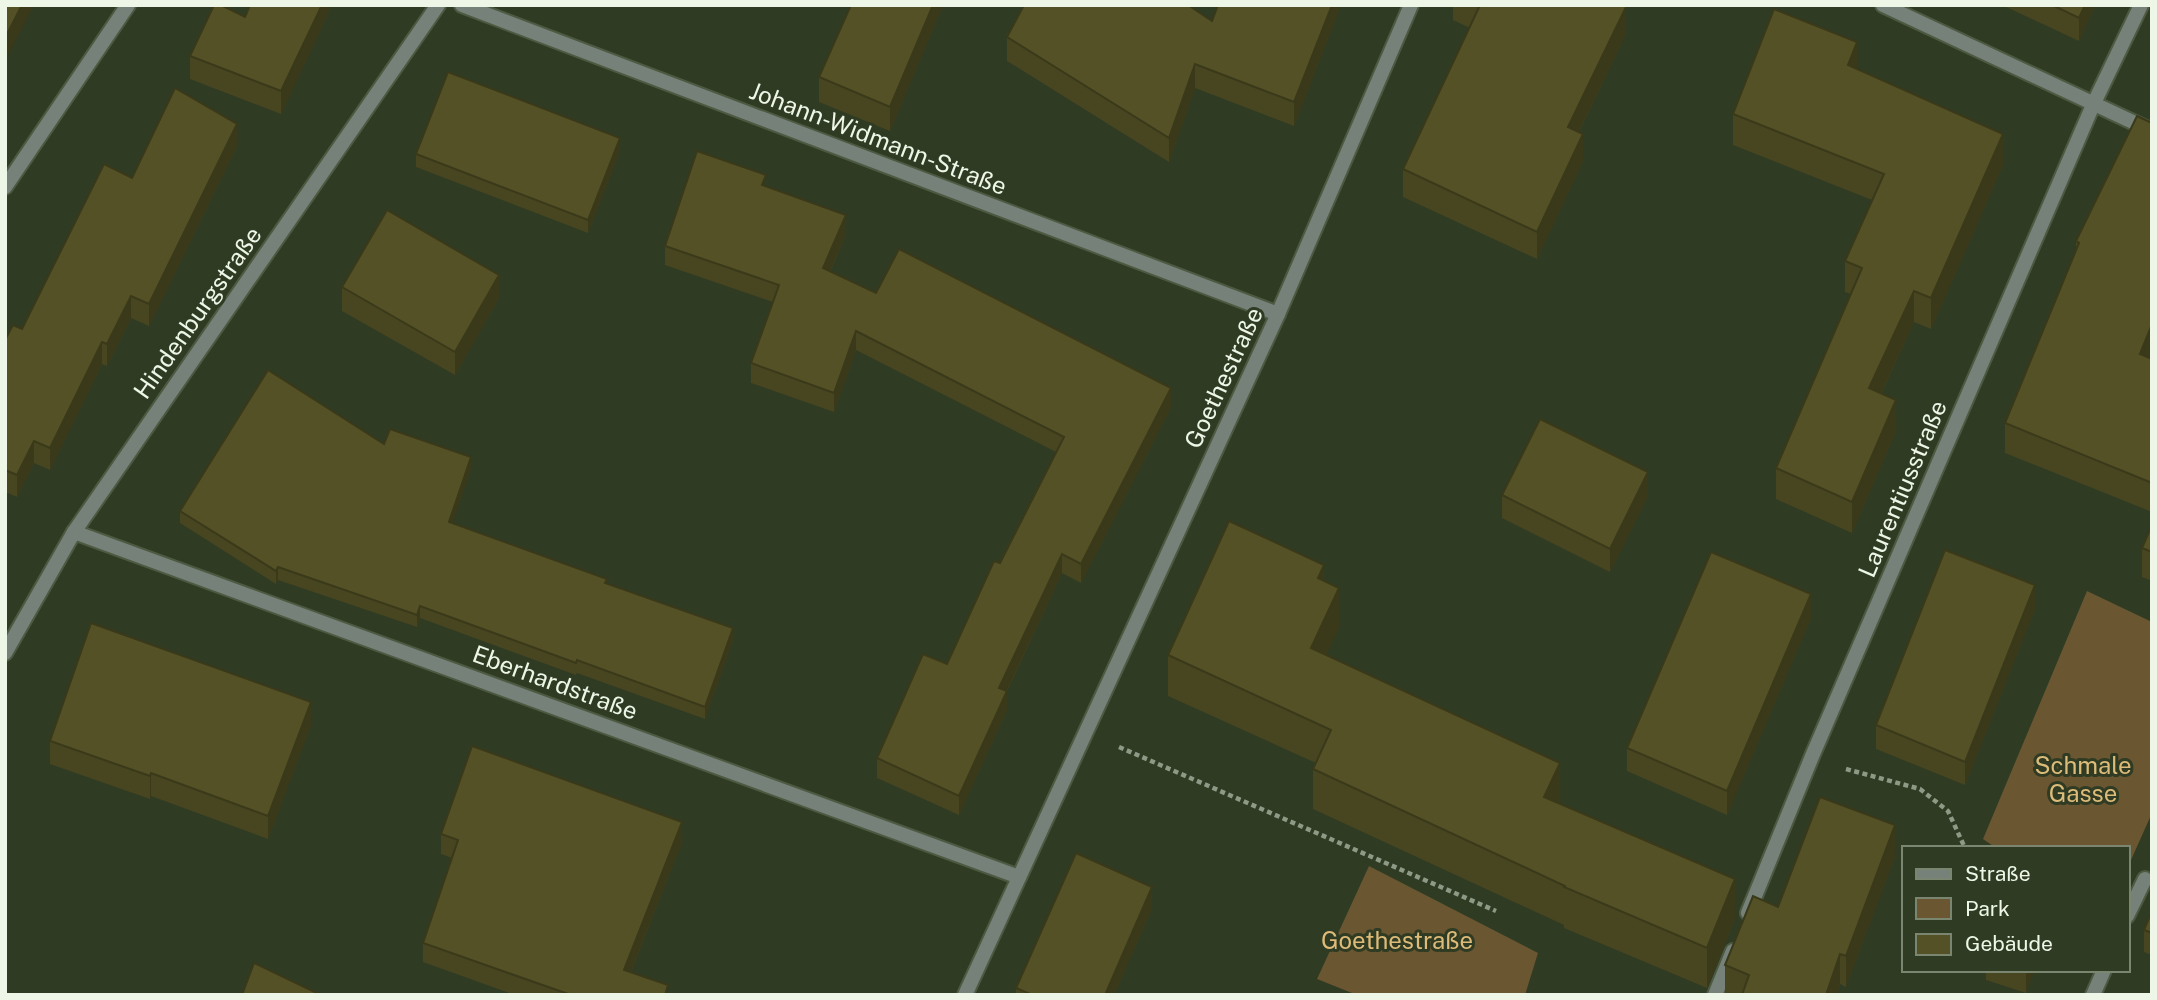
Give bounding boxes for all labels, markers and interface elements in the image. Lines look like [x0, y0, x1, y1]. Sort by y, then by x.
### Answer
street label: Johann-Widmann-Straße [746, 76, 1011, 200]
street label: Hindenburgstraße [127, 221, 267, 404]
street label: Goethestraße [1178, 303, 1268, 452]
street label: Laurentiusstraße [1852, 396, 1952, 581]
street label: Eberhardstraße [469, 639, 642, 725]
park label: Schmale Gasse [2034, 751, 2132, 807]
legend [1902, 846, 2129, 972]
text: Straße [1965, 861, 2031, 886]
text: Park [1965, 896, 2010, 921]
park label: Goethestraße [1321, 926, 1473, 954]
text: Gebäude [1965, 931, 2053, 956]

